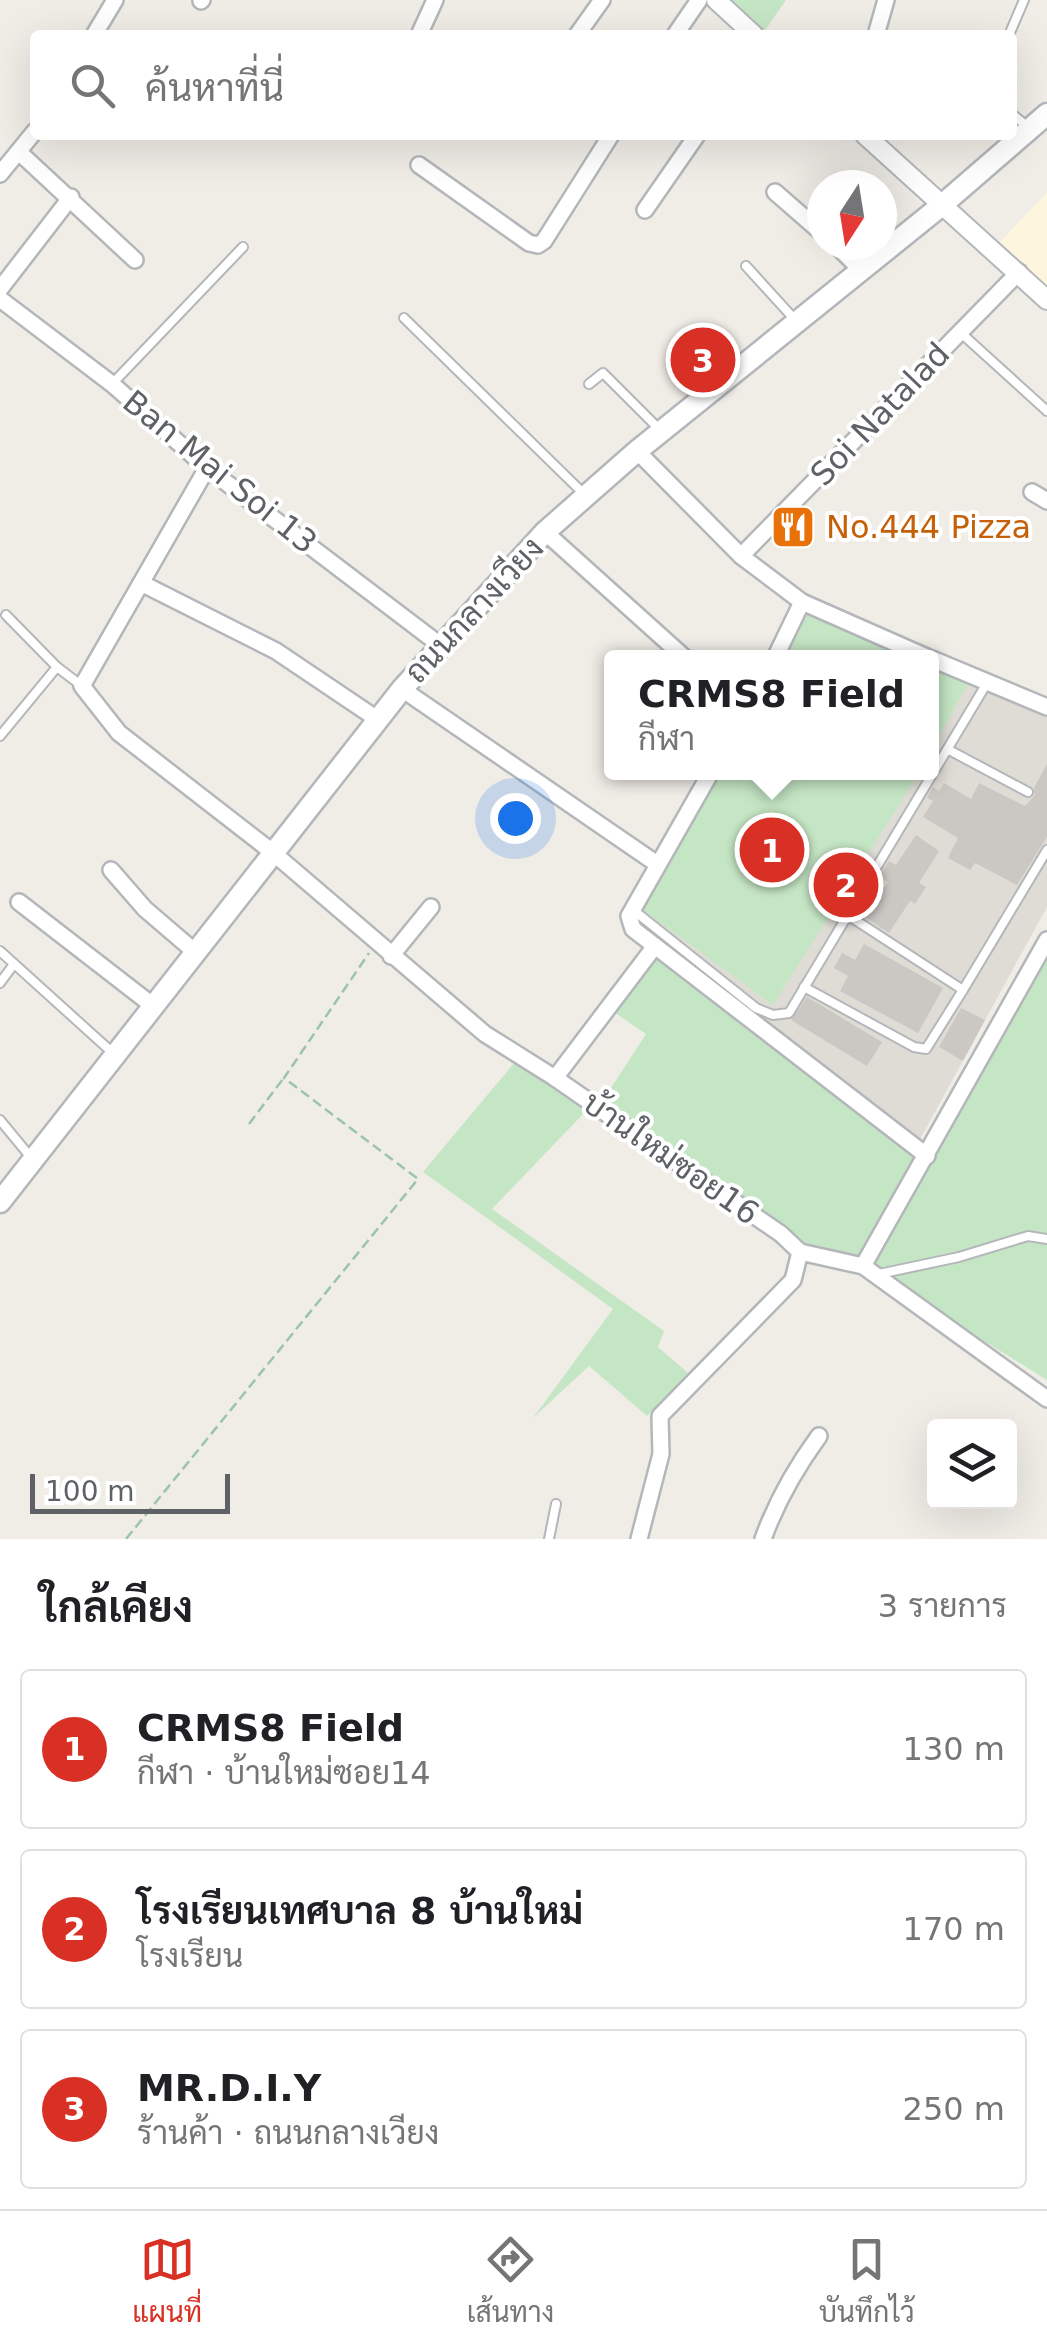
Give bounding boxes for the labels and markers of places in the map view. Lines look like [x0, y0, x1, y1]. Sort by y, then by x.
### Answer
pin: 3 [670, 322, 736, 398]
restaurant icon: No.444 Pizza [770, 504, 816, 550]
place label: No.444 Pizza [826, 508, 1031, 546]
pin: 1 [740, 812, 804, 888]
pin: 2 [814, 848, 878, 922]

